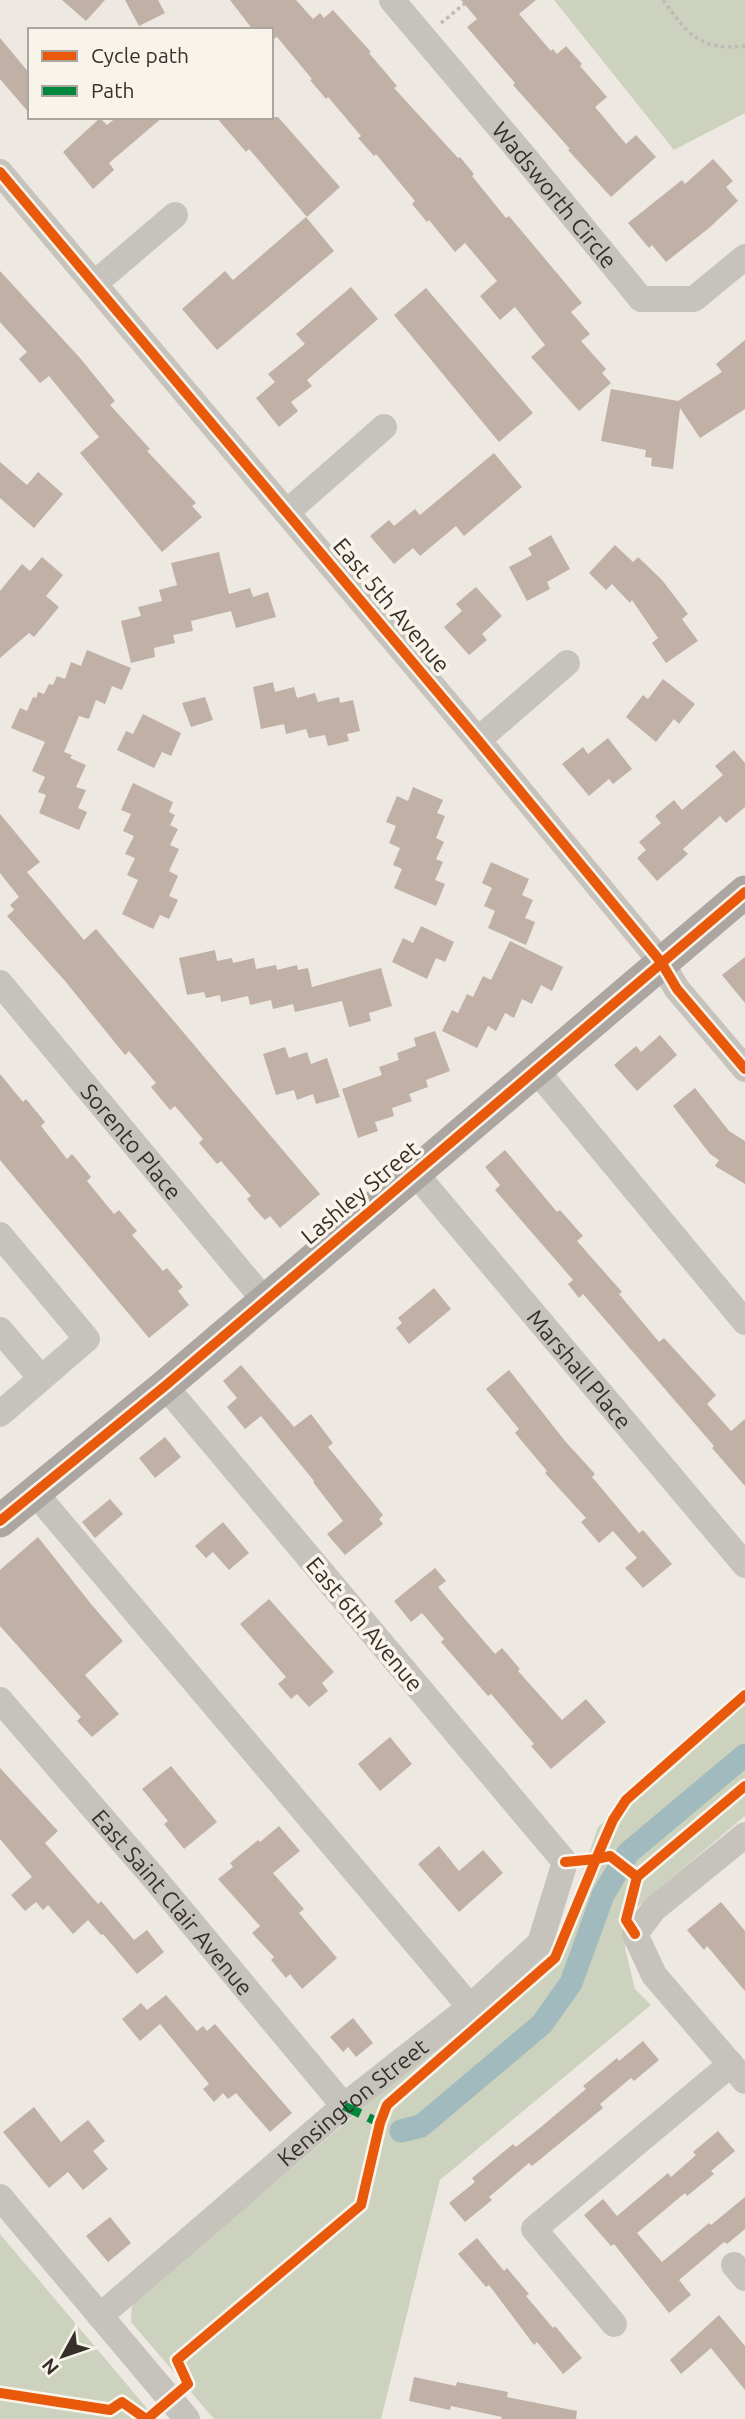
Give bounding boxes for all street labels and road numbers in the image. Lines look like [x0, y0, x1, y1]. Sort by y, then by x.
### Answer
street label: Wadsworth Circle [488, 117, 623, 273]
street label: East 5th Avenue [329, 533, 455, 677]
street label: Sorento Place [77, 1078, 187, 1204]
street label: Lashley Street [296, 1136, 424, 1248]
street label: Marshall Place [523, 1304, 637, 1433]
street label: East 6th Avenue [302, 1552, 428, 1696]
street label: East Saint Clair Avenue [88, 1804, 258, 2000]
street label: Kensington Street [272, 2033, 432, 2170]

